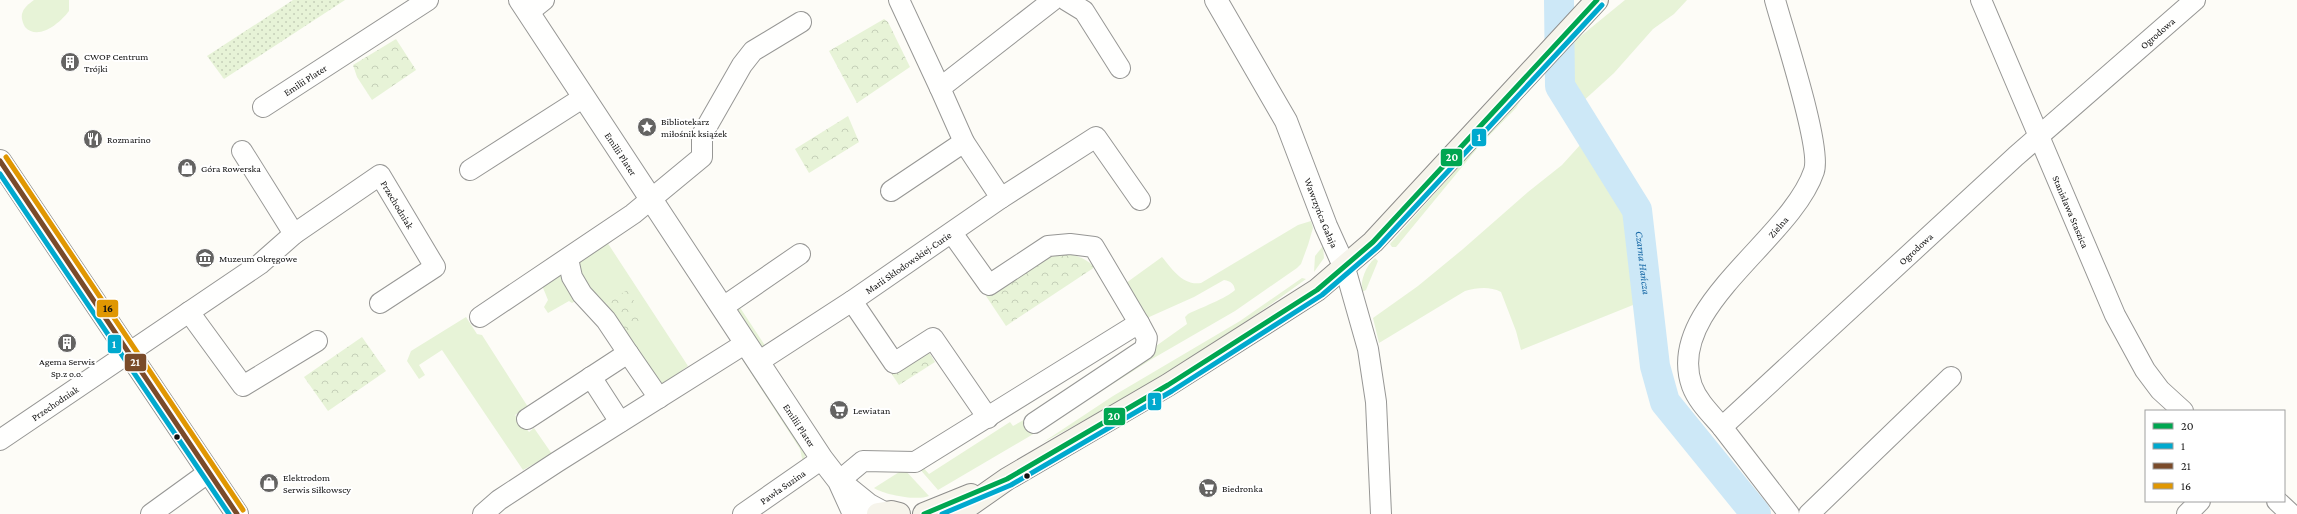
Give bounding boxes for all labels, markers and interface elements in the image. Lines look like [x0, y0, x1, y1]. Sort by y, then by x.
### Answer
street label: Ogrodowa [2138, 15, 2177, 51]
building icon: CWOP Centrum Trójki [59, 51, 81, 73]
place label: CWOP Centrum Trójki [84, 51, 148, 75]
street label: Emilii Plater [281, 62, 329, 98]
place icon: Bibliotekarz miłośnik książek [636, 116, 658, 138]
place label: Bibliotekarz miłośnik książek [661, 116, 727, 139]
restaurant icon: Rozmarino [82, 128, 104, 150]
line badge: 1 [1471, 128, 1487, 147]
street label: Emilii Plater [603, 130, 640, 178]
text: 1 [1477, 131, 1481, 143]
place label: Rozmarino [107, 134, 151, 145]
line badge: 20 [1440, 148, 1463, 167]
text: 20 [1446, 151, 1458, 163]
shop icon: Góra Rowerska [176, 157, 198, 179]
place label: Góra Rowerska [201, 163, 261, 174]
street label: Stanisława Staszica [2051, 174, 2091, 250]
street label: Wawrzyńca Gałaja [1303, 176, 1341, 250]
street label: Przechodniak [379, 178, 416, 231]
street label: Zielna [1766, 213, 1790, 240]
street label: Marii Skłodowskiej-Curie [863, 229, 953, 296]
water label: Czarna Hańcza [1633, 230, 1653, 295]
street label: Ogrodowa [1896, 230, 1935, 267]
museum icon: Muzeum Okręgowe [194, 247, 216, 269]
place label: Muzeum Okręgowe [219, 253, 298, 264]
line badge: 16 [96, 299, 119, 318]
text: 16 [103, 302, 113, 314]
building icon: Agema Serwis Sp.z o.o. [56, 332, 78, 354]
line badge: 1 [107, 334, 122, 354]
text: 1 [112, 338, 116, 350]
line badge: 21 [124, 353, 147, 372]
place label: Agema Serwis Sp.z o.o. [39, 356, 95, 379]
text: 21 [130, 356, 140, 368]
street label: Przechodniak [29, 383, 80, 423]
line badge: 1 [1147, 392, 1162, 411]
text: 1 [1152, 395, 1156, 407]
supermarket icon: Lewiatan [828, 399, 850, 421]
street label: Emilii Plater [782, 402, 818, 449]
place label: Lewiatan [853, 405, 891, 416]
line badge: 20 [1103, 407, 1126, 426]
text: 20 [1108, 410, 1120, 422]
legend [2145, 410, 2285, 502]
text: 20 [2181, 419, 2194, 433]
unlabelled marker [172, 432, 182, 442]
text: 1 [2181, 439, 2185, 453]
text: 21 [2181, 459, 2191, 473]
street label: Pawła Suzina [758, 467, 808, 506]
unlabelled marker [1022, 471, 1032, 481]
shop icon: Elektrodom Serwis Siłkowscy [258, 472, 280, 494]
place label: Elektrodom Serwis Siłkowscy [283, 472, 351, 495]
supermarket icon: Biedronka [1197, 477, 1219, 499]
text: 16 [2181, 479, 2191, 493]
place label: Biedronka [1222, 483, 1263, 494]

